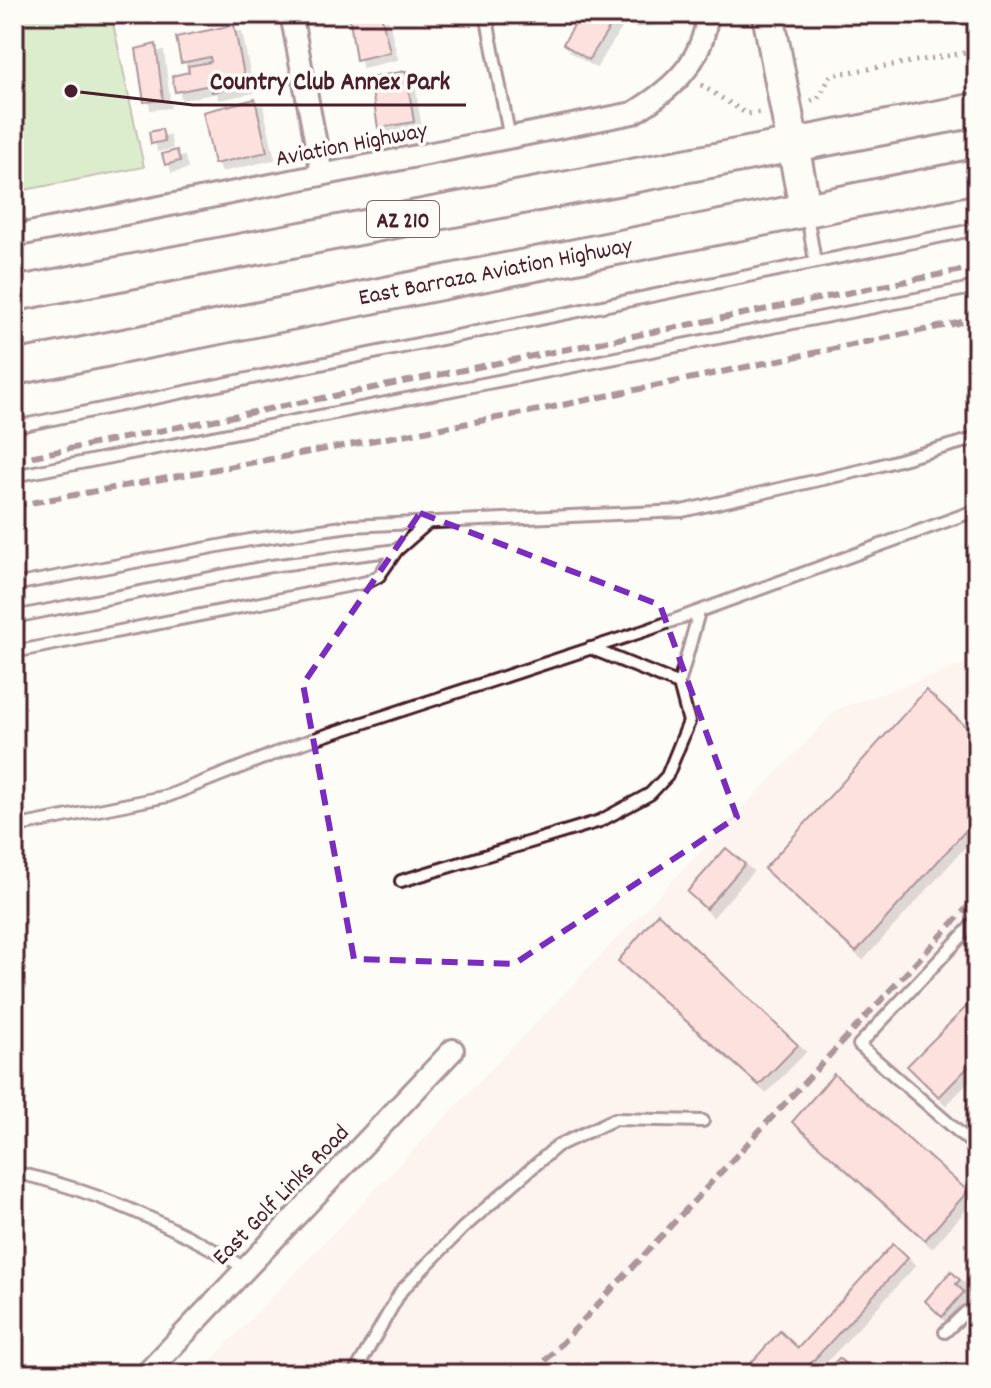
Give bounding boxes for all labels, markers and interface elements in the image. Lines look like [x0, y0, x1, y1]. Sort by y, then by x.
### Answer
callout: Country Club Annex Park [193, 55, 466, 105]
text: Country Club Annex Park [210, 65, 451, 102]
street label: Aviation Highway [273, 114, 432, 177]
road number: AZ 210 [367, 201, 439, 237]
street label: East Barraza Aviation Highway [356, 229, 637, 316]
street label: East Golf Links Road [206, 1118, 359, 1274]

